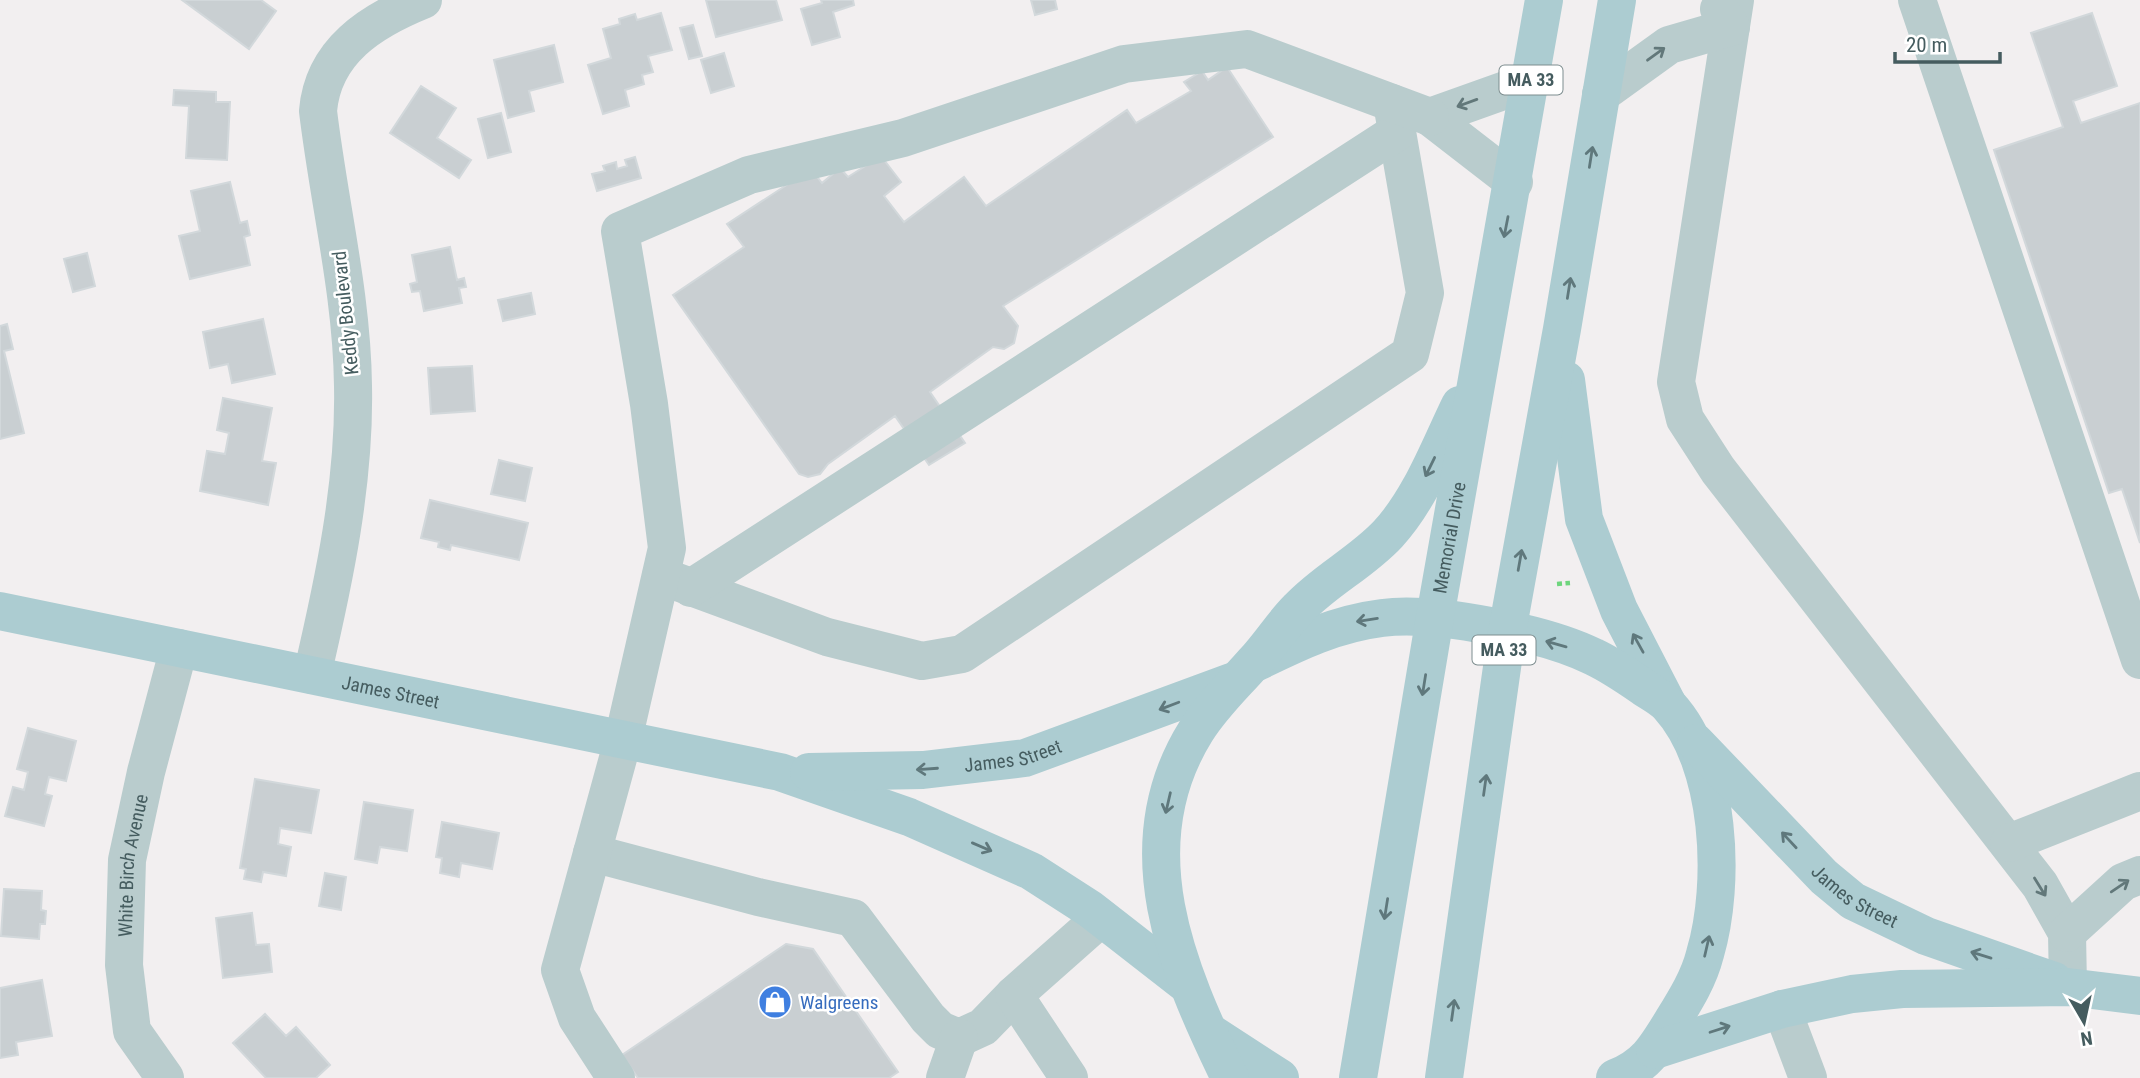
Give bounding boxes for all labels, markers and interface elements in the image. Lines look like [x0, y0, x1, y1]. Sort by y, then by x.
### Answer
scale bar [1895, 21, 2000, 65]
text: 20 m [1906, 33, 1947, 57]
one-way arrow [1647, 47, 1666, 62]
road number: MA 33 [1500, 66, 1562, 94]
one-way arrow [1456, 98, 1478, 110]
one-way arrow [1585, 146, 1598, 168]
one-way arrow [1498, 215, 1512, 238]
street label: Keddy Boulevard [328, 250, 363, 376]
one-way arrow [1563, 277, 1576, 300]
one-way arrow [1422, 456, 1436, 477]
street label: Memorial Drive [1428, 480, 1471, 595]
one-way arrow [1514, 549, 1527, 572]
one-way arrow [1356, 614, 1379, 627]
one-way arrow [1631, 634, 1645, 654]
road number: MA 33 [1472, 636, 1536, 664]
one-way arrow [1546, 637, 1568, 650]
street label: James Street [340, 671, 442, 713]
one-way arrow [1417, 673, 1430, 695]
one-way arrow [1159, 700, 1181, 713]
street label: James Street [963, 735, 1065, 777]
one-way arrow [917, 763, 939, 776]
one-way arrow [1479, 774, 1492, 797]
one-way arrow [1161, 791, 1174, 814]
street label: White Birch Avenue [114, 792, 153, 937]
one-way arrow [1780, 832, 1797, 849]
one-way arrow [971, 841, 992, 854]
street label: James Street [1806, 860, 1902, 933]
one-way arrow [2034, 876, 2048, 896]
one-way arrow [2110, 879, 2129, 893]
one-way arrow [1379, 897, 1392, 920]
one-way arrow [1701, 935, 1714, 958]
one-way arrow [1970, 948, 1992, 961]
shop icon: Walgreens [756, 983, 794, 1021]
north arrow [2049, 987, 2119, 1057]
place label: Walgreens [800, 991, 878, 1014]
one-way arrow [1447, 1000, 1460, 1022]
one-way arrow [1708, 1022, 1730, 1034]
text: N [2079, 1026, 2094, 1051]

